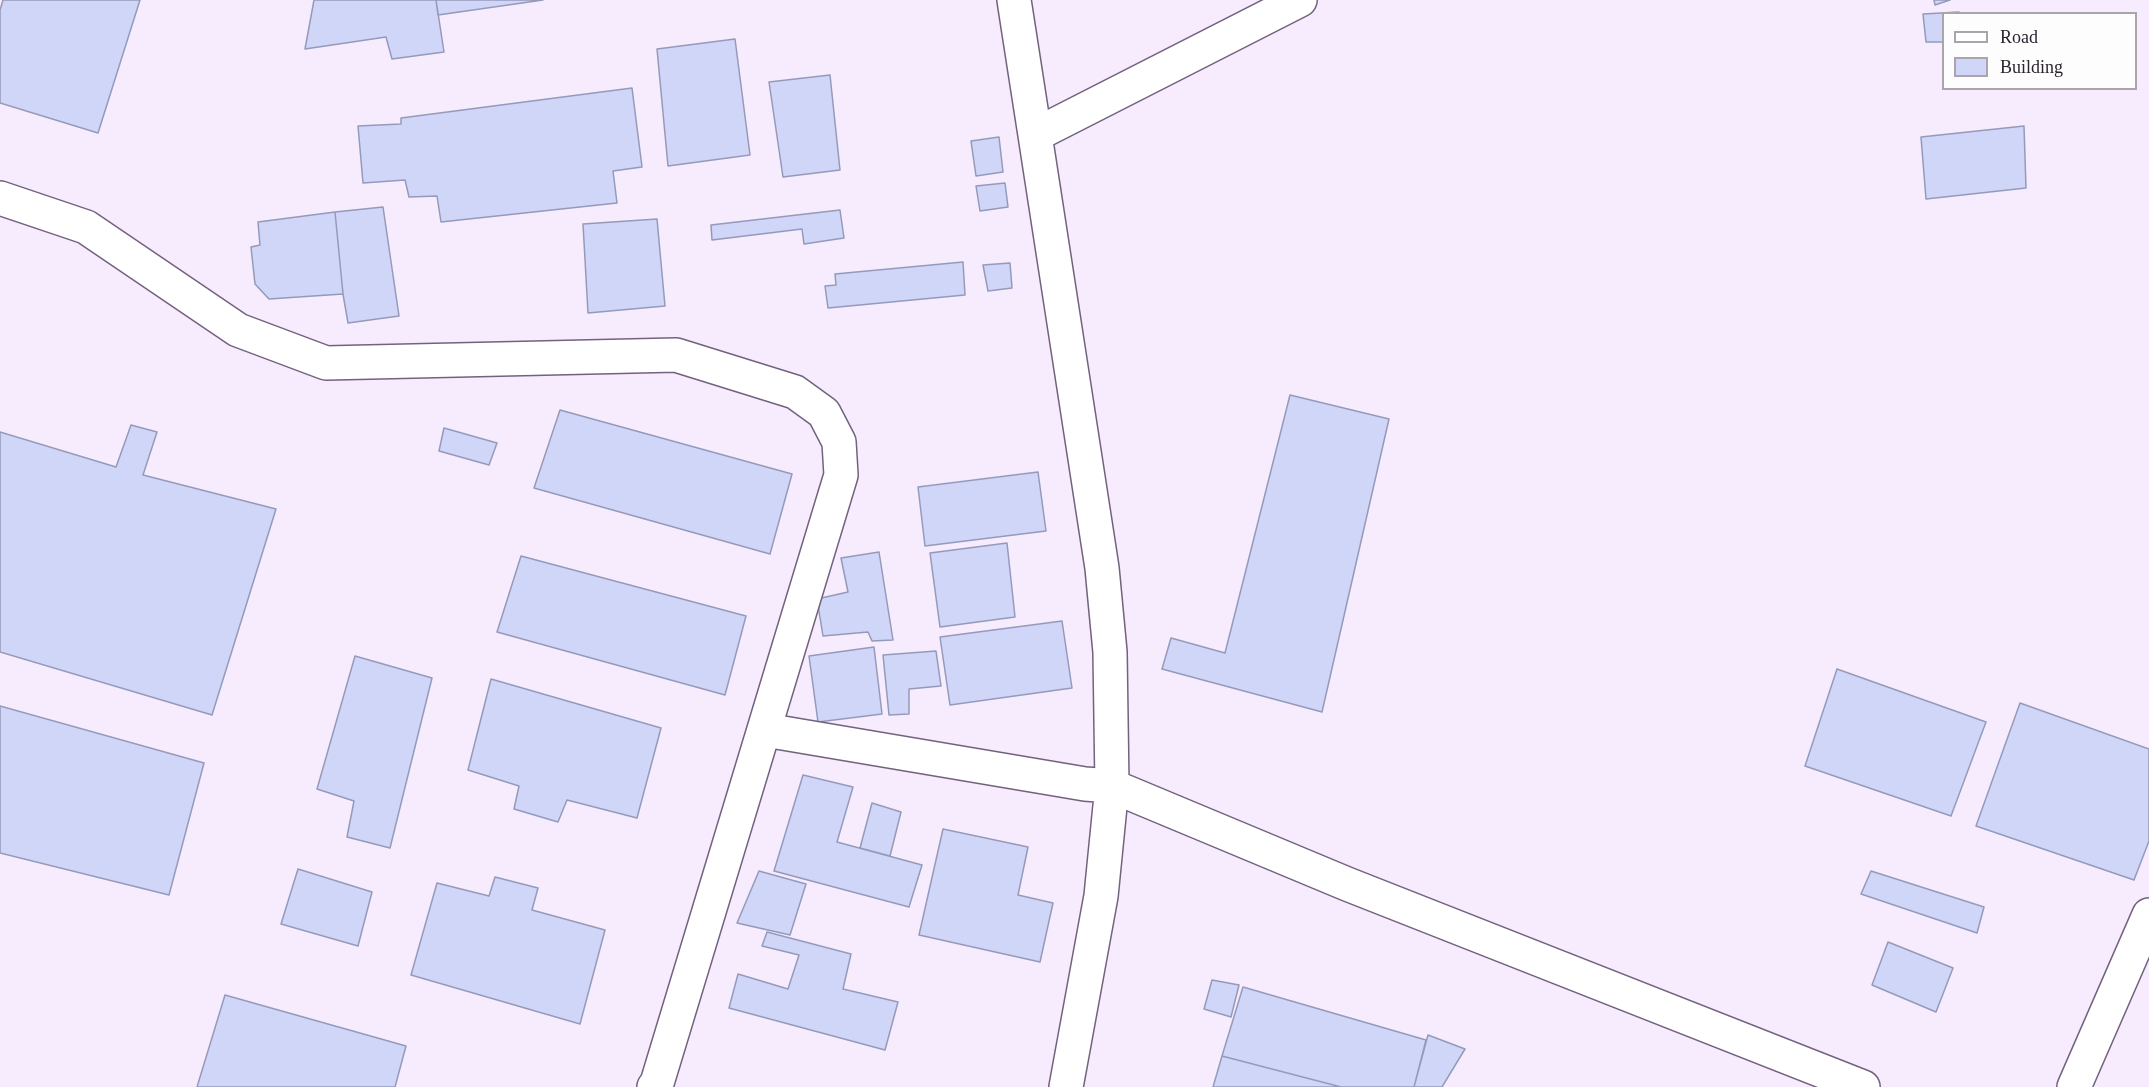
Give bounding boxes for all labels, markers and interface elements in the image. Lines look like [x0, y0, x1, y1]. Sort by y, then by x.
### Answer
legend [1942, 12, 2137, 90]
text: Road [2000, 27, 2038, 47]
text: Building [2000, 57, 2063, 77]

